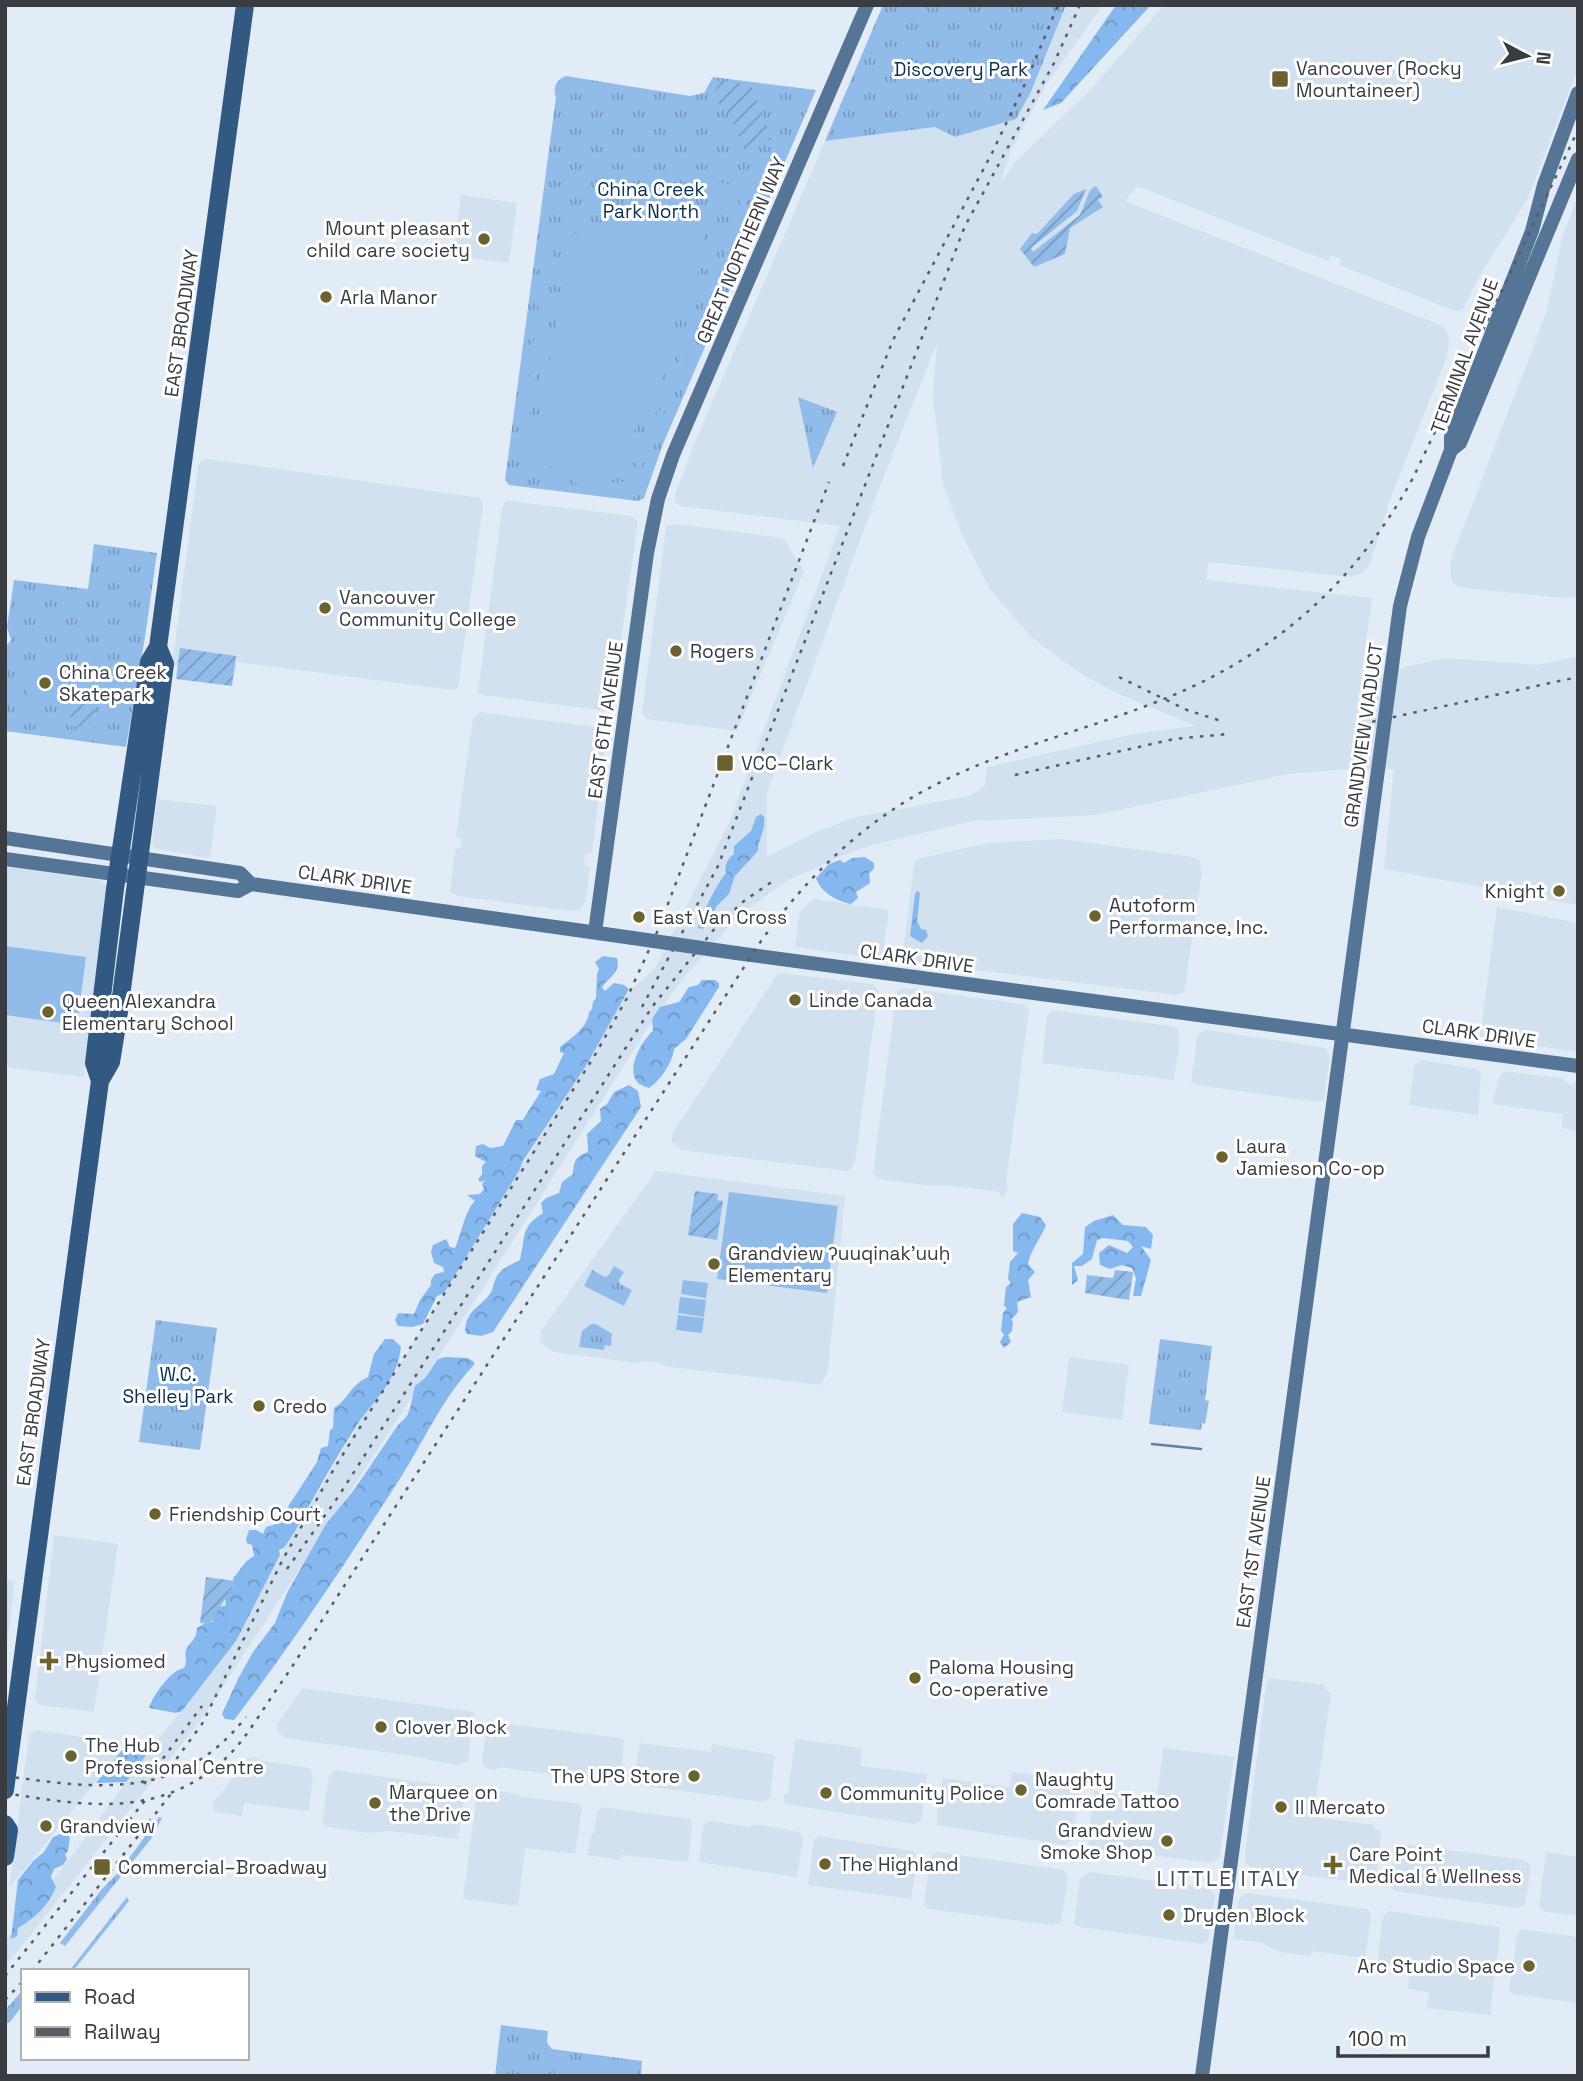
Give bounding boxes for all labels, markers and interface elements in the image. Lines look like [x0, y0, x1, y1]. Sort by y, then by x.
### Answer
north arrow [1492, 21, 1562, 91]
text: N [1530, 50, 1557, 66]
place label: Vancouver (Rocky Mountaineer) [1296, 56, 1462, 103]
park label: Discovery Park [894, 57, 1028, 82]
marker: Vancouver (Rocky Mountaineer) [1270, 69, 1290, 89]
street label: GREAT NORTHERN WAY [691, 153, 792, 347]
park label: China Creek Park North [597, 177, 705, 224]
place label: Mount pleasant child care society [306, 216, 470, 263]
marker: Mount pleasant child care society [476, 231, 492, 247]
street label: EAST BROADWAY [159, 247, 204, 399]
street label: TERMINAL AVENUE [1425, 275, 1504, 437]
place label: Arla Manor [340, 285, 438, 310]
marker: Arla Manor [318, 289, 334, 305]
place label: Vancouver Community College [339, 585, 517, 632]
marker: Vancouver Community College [317, 600, 333, 616]
place label: Rogers [690, 639, 754, 664]
street label: EAST 6TH AVENUE [582, 640, 629, 800]
street label: GRANDVIEW VIADUCT [1338, 641, 1389, 829]
marker: Rogers [668, 643, 684, 659]
place label: China Creek Skatepark [59, 660, 167, 707]
marker: China Creek Skatepark [37, 675, 53, 691]
place label: VCC–Clark [741, 751, 834, 776]
marker: VCC–Clark [715, 753, 735, 773]
street label: CLARK DRIVE [296, 859, 413, 900]
place label: Knight [1485, 879, 1545, 904]
marker: Knight [1551, 883, 1567, 899]
place label: Autoform Performance, Inc. [1109, 893, 1268, 940]
place label: East Van Cross [653, 905, 787, 930]
marker: Autoform Performance, Inc. [1087, 908, 1103, 924]
marker: East Van Cross [631, 909, 647, 925]
street label: CLARK DRIVE [858, 938, 975, 979]
place label: Linde Canada [809, 988, 933, 1013]
place label: Queen Alexandra Elementary School [62, 989, 234, 1036]
marker: Linde Canada [787, 992, 803, 1008]
marker: Queen Alexandra Elementary School [40, 1004, 56, 1020]
street label: CLARK DRIVE [1420, 1013, 1537, 1054]
place label: Laura Jamieson Co-op [1236, 1134, 1385, 1181]
marker: Laura Jamieson Co-op [1214, 1149, 1230, 1165]
place label: Grandview ʔuuqinak’uuḥ Elementary [728, 1241, 950, 1288]
marker: Grandview ʔuuqinak’uuḥ Elementary [706, 1256, 722, 1272]
street label: EAST BROADWAY [11, 1336, 56, 1488]
park label: W.C. Shelley Park [122, 1362, 234, 1409]
place label: Credo [273, 1394, 327, 1419]
marker: Credo [251, 1398, 267, 1414]
street label: EAST 1ST AVENUE [1230, 1475, 1277, 1630]
place label: Friendship Court [169, 1502, 321, 1527]
marker: Friendship Court [147, 1506, 163, 1522]
place label: Physiomed [65, 1649, 166, 1674]
marker: Physiomed [39, 1651, 59, 1671]
place label: Paloma Housing Co-operative [929, 1655, 1074, 1702]
marker: Paloma Housing Co-operative [907, 1670, 923, 1686]
place label: Clover Block [395, 1715, 507, 1740]
marker: Clover Block [373, 1719, 389, 1735]
place label: The Hub Professional Centre [85, 1733, 264, 1780]
marker: The Hub Professional Centre [63, 1748, 79, 1764]
place label: The UPS Store [551, 1764, 680, 1789]
place label: Naughty Comrade Tattoo [1035, 1767, 1179, 1814]
marker: The UPS Store [686, 1768, 702, 1784]
place label: Marquee on the Drive [389, 1780, 498, 1827]
place label: Community Police [840, 1781, 1004, 1806]
marker: Naughty Comrade Tattoo [1013, 1782, 1029, 1798]
marker: Community Police [818, 1785, 834, 1801]
marker: Marquee on the Drive [367, 1795, 383, 1811]
place label: Il Mercato [1295, 1795, 1386, 1820]
marker: Il Mercato [1273, 1799, 1289, 1815]
place label: Grandview [60, 1814, 155, 1839]
marker: Grandview [38, 1818, 54, 1834]
place label: Grandview Smoke Shop [1040, 1818, 1153, 1865]
marker: Grandview Smoke Shop [1159, 1833, 1175, 1849]
place label: Care Point Medical & Wellness [1349, 1842, 1521, 1889]
place label: The Highland [839, 1852, 958, 1877]
place label: Commercial–Broadway [118, 1855, 327, 1880]
marker: Care Point Medical & Wellness [1323, 1855, 1343, 1875]
marker: The Highland [817, 1856, 833, 1872]
marker: Commercial–Broadway [92, 1857, 112, 1877]
district label: LITTLE ITALY [1157, 1865, 1301, 1892]
place label: Dryden Block [1183, 1903, 1305, 1928]
marker: Dryden Block [1161, 1907, 1177, 1923]
place label: Arc Studio Space [1357, 1954, 1515, 1979]
marker: Arc Studio Space [1521, 1958, 1537, 1974]
legend [21, 1969, 248, 2060]
text: Road [84, 1983, 136, 2010]
scale bar [1338, 2014, 1488, 2058]
text: Railway [84, 2018, 161, 2045]
text: 100 m [1348, 2025, 1407, 2052]

